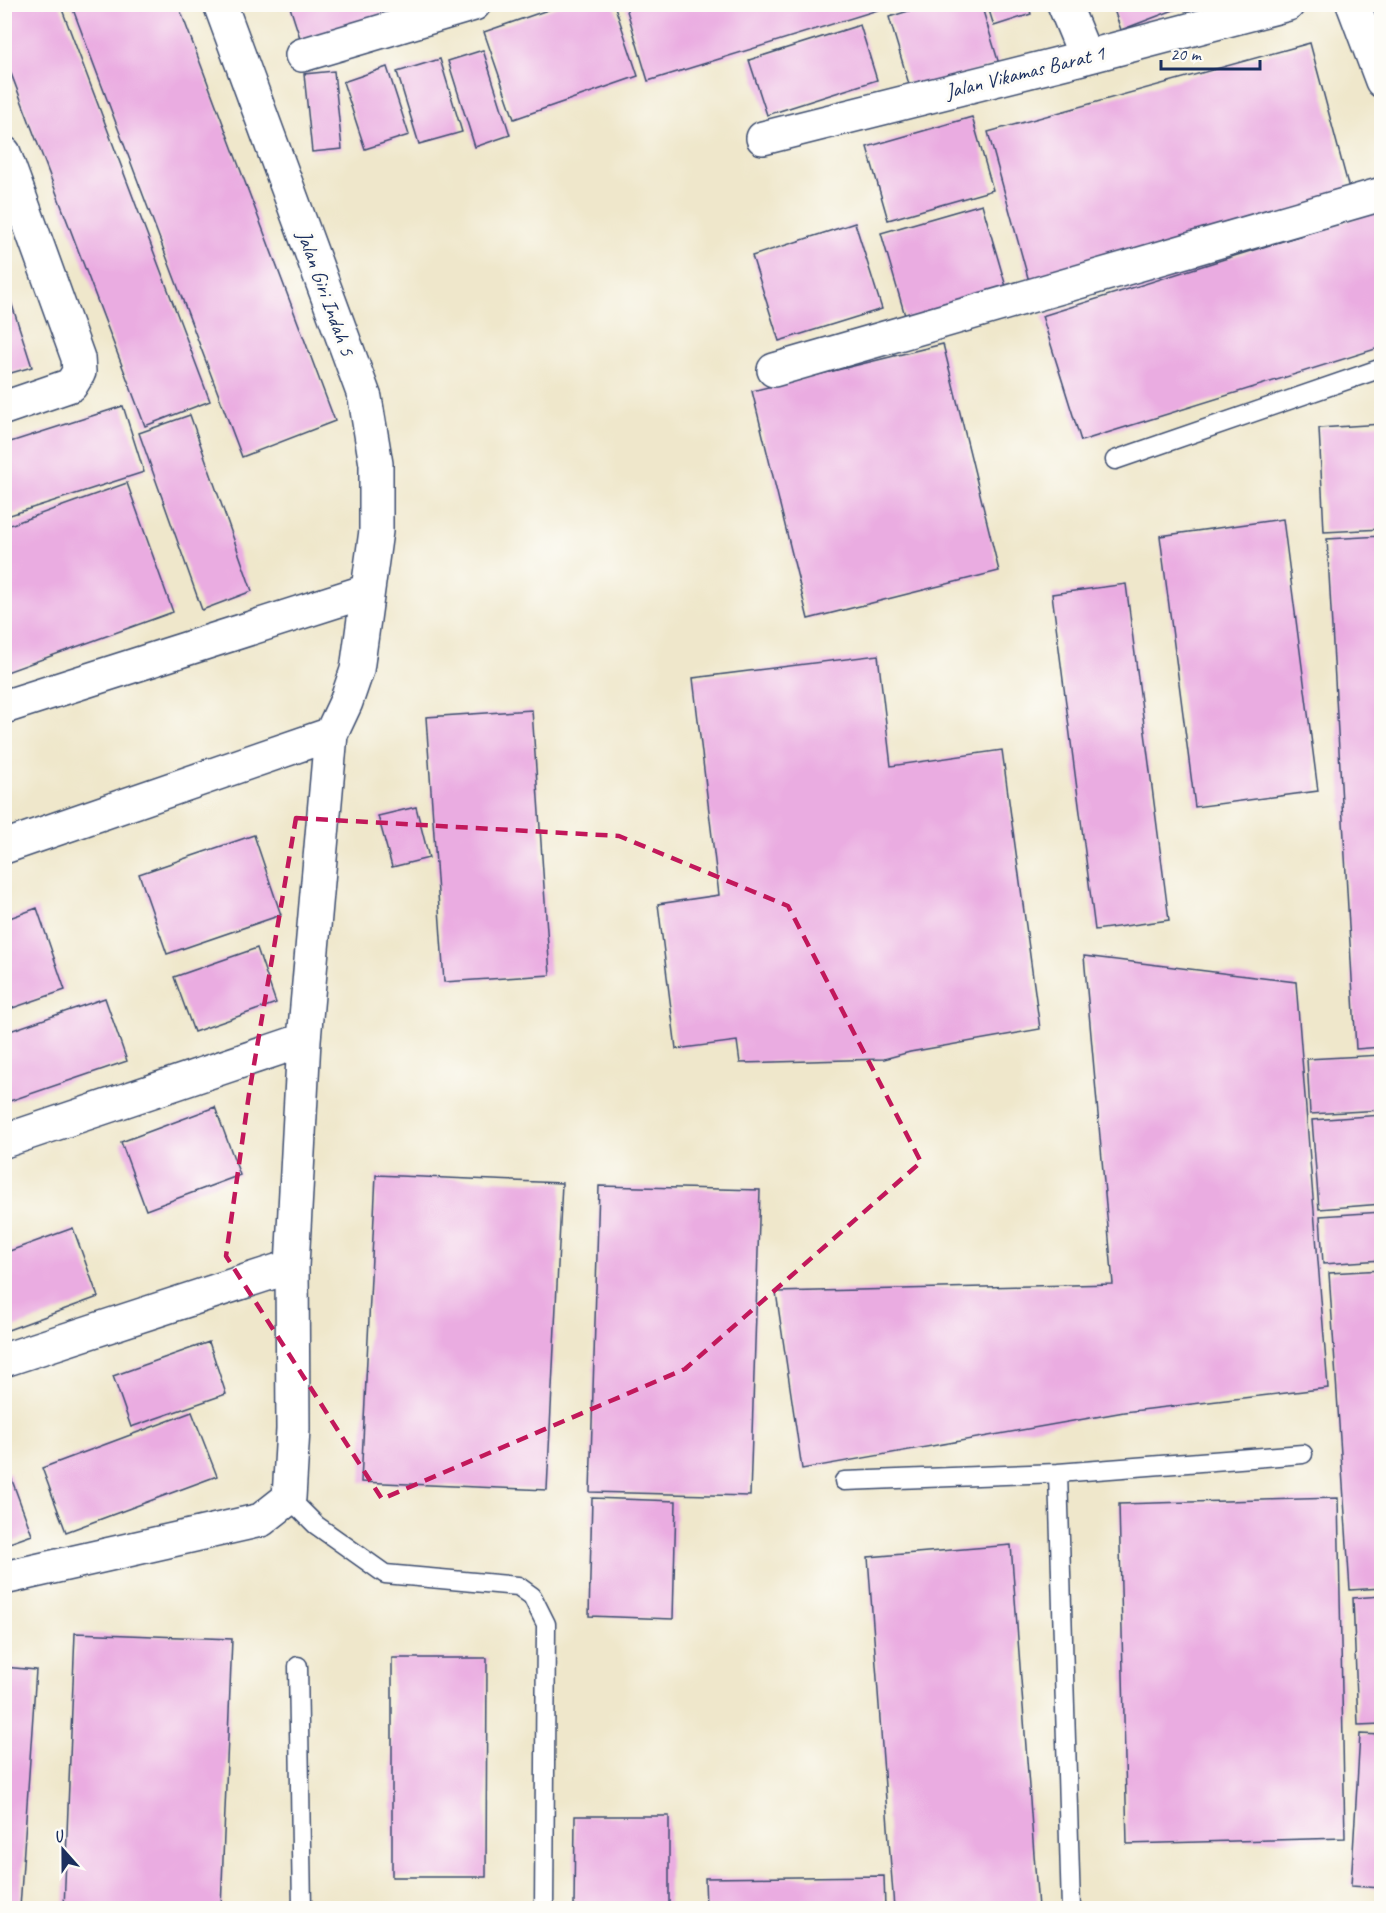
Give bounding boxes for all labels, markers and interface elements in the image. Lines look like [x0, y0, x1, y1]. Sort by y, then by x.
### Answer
scale bar [1161, 33, 1260, 71]
street label: Jalan Vikamas Barat 1 [942, 39, 1109, 105]
text: 20 m [1170, 43, 1203, 65]
street label: Jalan Giri Indah 5 [291, 226, 361, 361]
north arrow [33, 1820, 93, 1880]
text: U [51, 1825, 68, 1848]

